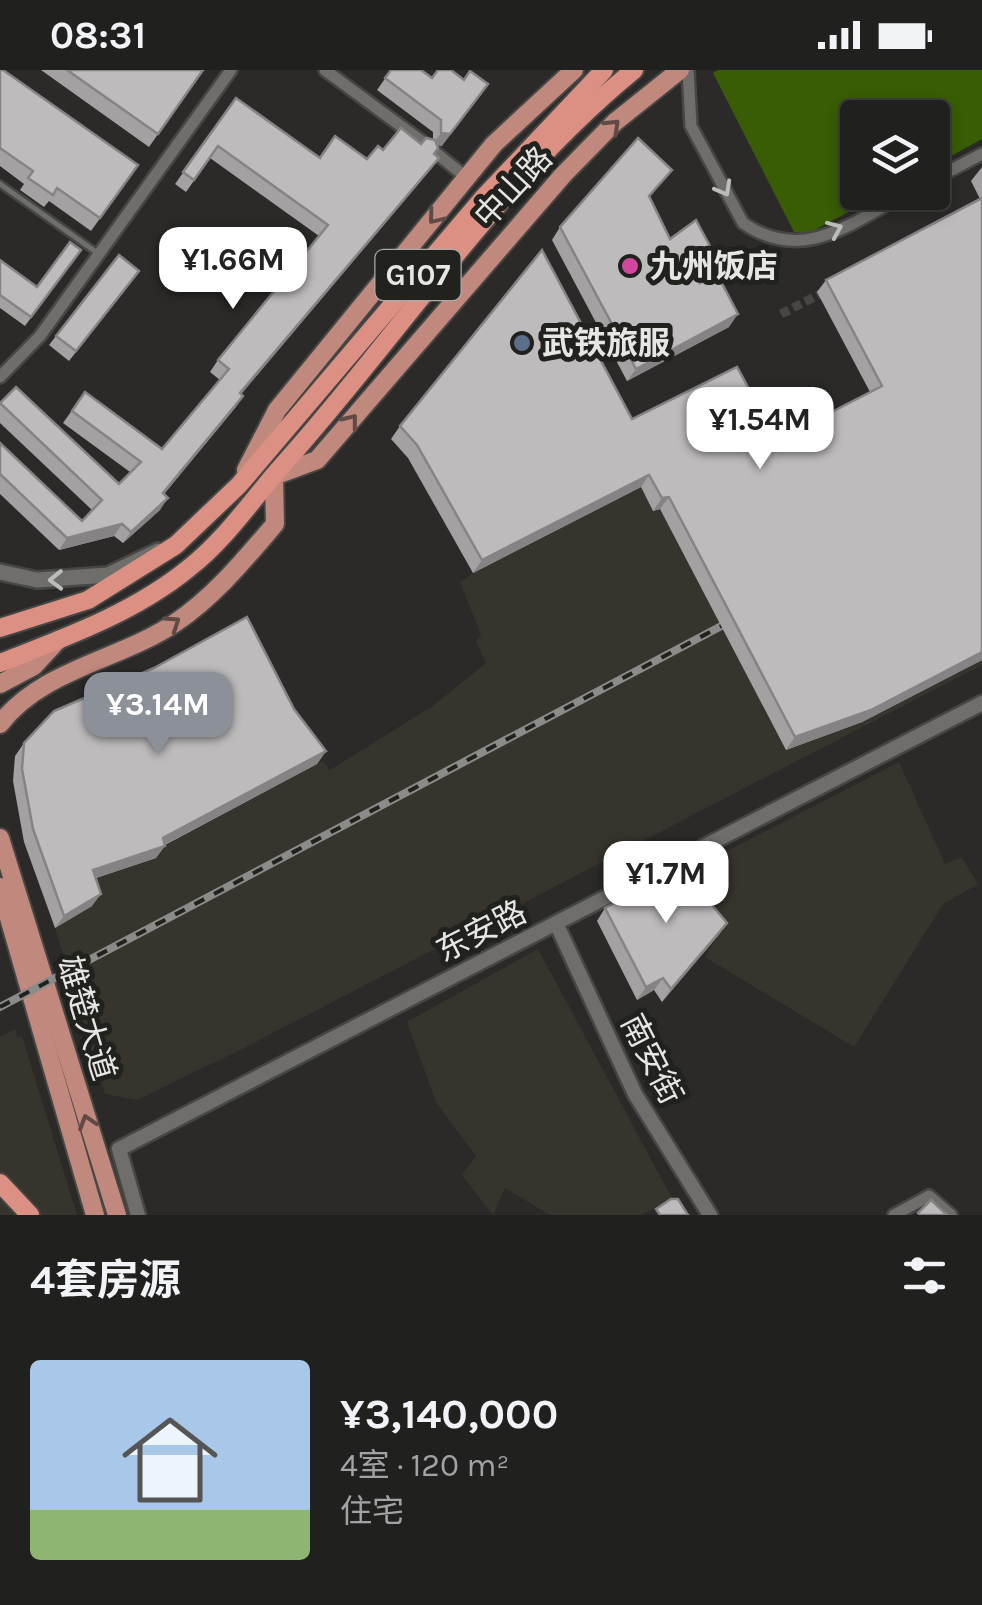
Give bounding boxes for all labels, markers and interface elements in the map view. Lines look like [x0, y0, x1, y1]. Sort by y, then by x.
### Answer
text: 08:31 [50, 13, 146, 58]
map controls [840, 100, 950, 210]
button: layers [840, 100, 950, 210]
one-way arrow [601, 120, 619, 138]
street label: 中山路 [467, 140, 560, 235]
one-way arrow [712, 178, 732, 196]
one-way arrow [429, 206, 447, 224]
one-way arrow [825, 221, 843, 241]
pin: ¥1.66M [152, 227, 314, 312]
text: ¥1.66M [181, 241, 285, 278]
place label: 九州饭店 [650, 248, 778, 285]
road number: G107 [376, 250, 460, 300]
marker: 九州饭店 [619, 255, 641, 277]
place label: 武铁旅服 [542, 325, 670, 362]
marker: 武铁旅服 [511, 332, 533, 354]
pin: ¥1.54M [679, 387, 841, 472]
text: ¥1.54M [709, 401, 811, 438]
one-way arrow [339, 415, 357, 433]
one-way arrow [48, 569, 64, 590]
one-way arrow [162, 617, 181, 635]
pin: ¥3.14M [77, 672, 239, 757]
text: ¥3.14M [106, 686, 210, 723]
pin: ¥1.7M [596, 841, 736, 926]
text: ¥1.7M [626, 855, 706, 892]
street label: 东安路 [430, 893, 532, 970]
street label: 雄楚大道 [50, 952, 123, 1085]
street label: 南安街 [613, 1008, 690, 1110]
one-way arrow [78, 1114, 99, 1131]
icon: filters [897, 1248, 952, 1303]
text: 4套房源 [30, 1255, 181, 1305]
text: ¥3,140,000 [340, 1389, 558, 1439]
icon: home [110, 1400, 230, 1520]
text: 4室 · 120 m² [340, 1447, 509, 1484]
text: 住宅 [340, 1493, 404, 1530]

